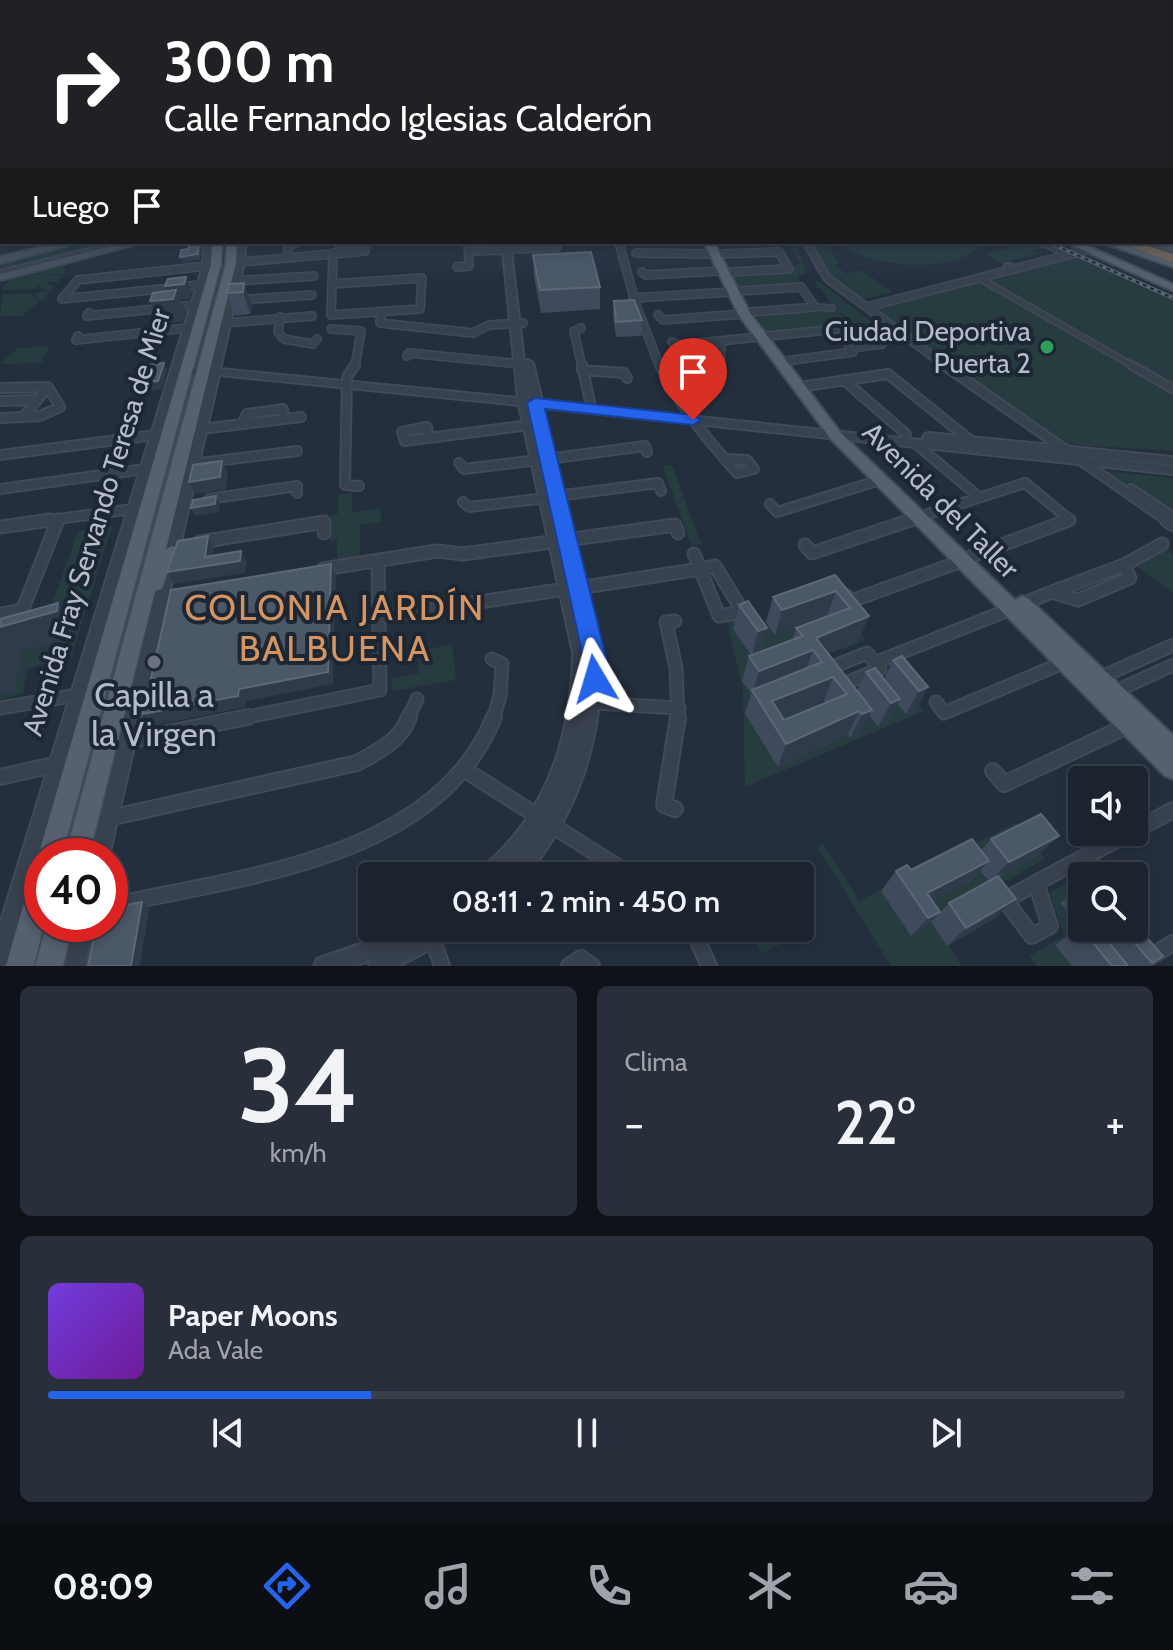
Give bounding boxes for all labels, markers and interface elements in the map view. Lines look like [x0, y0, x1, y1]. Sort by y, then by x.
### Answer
text: 300 m [164, 28, 335, 96]
icon: right [32, 32, 136, 136]
text: Calle Fernando Iglesias Calderón [164, 96, 652, 140]
icon: arrive [125, 184, 169, 228]
text: Luego [32, 188, 109, 225]
street label: Avenida Fray Servando Teresa de Mier [15, 304, 177, 740]
place label: Ciudad Deportiva Puerta 2 [825, 314, 1032, 380]
pin [659, 338, 727, 420]
marker: Ciudad Deportiva Puerta 2 [1038, 338, 1056, 356]
icon: arrive [671, 350, 715, 394]
street label: Avenida del Taller [856, 415, 1026, 585]
district label: COLONIA JARDÍN BALBUENA [185, 585, 485, 670]
position arrow [553, 637, 637, 721]
marker: Capilla a la Virgen [145, 653, 163, 671]
place label: Capilla a la Virgen [91, 674, 217, 755]
map controls [1068, 766, 1148, 942]
button: sound [1068, 766, 1148, 846]
speed limit sign: 40 [24, 838, 128, 942]
button: search [1068, 862, 1148, 942]
text: 08:11 · 2 min · 450 m [452, 883, 720, 920]
text: 34 [238, 1022, 359, 1148]
text: Clima [625, 1046, 687, 1078]
text: 22° [834, 1086, 915, 1159]
text: − [625, 1097, 644, 1150]
text: + [1106, 1097, 1125, 1150]
text: km/h [270, 1137, 327, 1169]
text: Paper Moons [168, 1297, 338, 1334]
text: Ada Vale [168, 1334, 263, 1366]
icon: previous [206, 1411, 250, 1455]
icon: pause [565, 1411, 609, 1455]
icon: next [924, 1411, 968, 1455]
icon: directions [259, 1558, 315, 1614]
icon: music [420, 1558, 476, 1614]
icon: phone [581, 1558, 637, 1614]
icon: climate [742, 1558, 798, 1614]
icon: car [903, 1558, 959, 1614]
icon: filters [1064, 1558, 1120, 1614]
text: 08:09 [53, 1564, 153, 1608]

